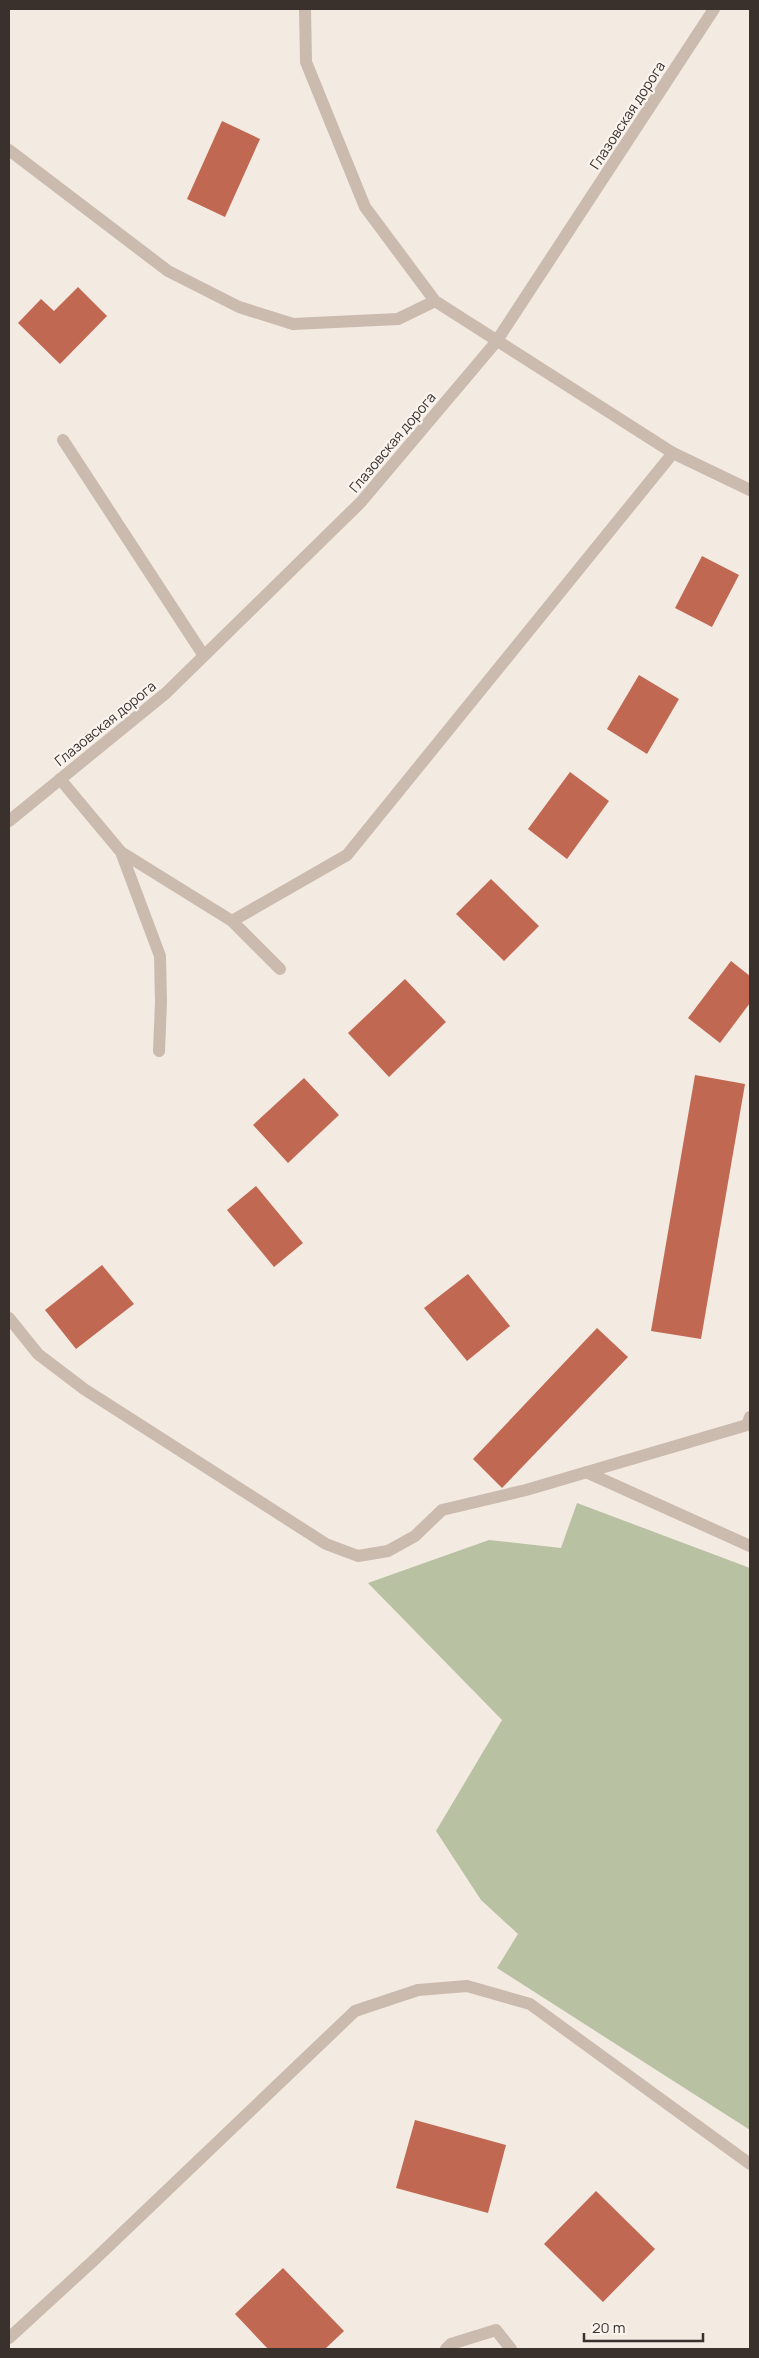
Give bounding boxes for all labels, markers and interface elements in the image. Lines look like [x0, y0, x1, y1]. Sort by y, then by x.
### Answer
street label: Глазовская дорога [585, 57, 669, 173]
street label: Глазовская дорога [344, 388, 440, 496]
street label: Глазовская дорога [50, 676, 160, 770]
scale bar [584, 2310, 703, 2342]
text: 20 m [592, 2317, 625, 2338]

